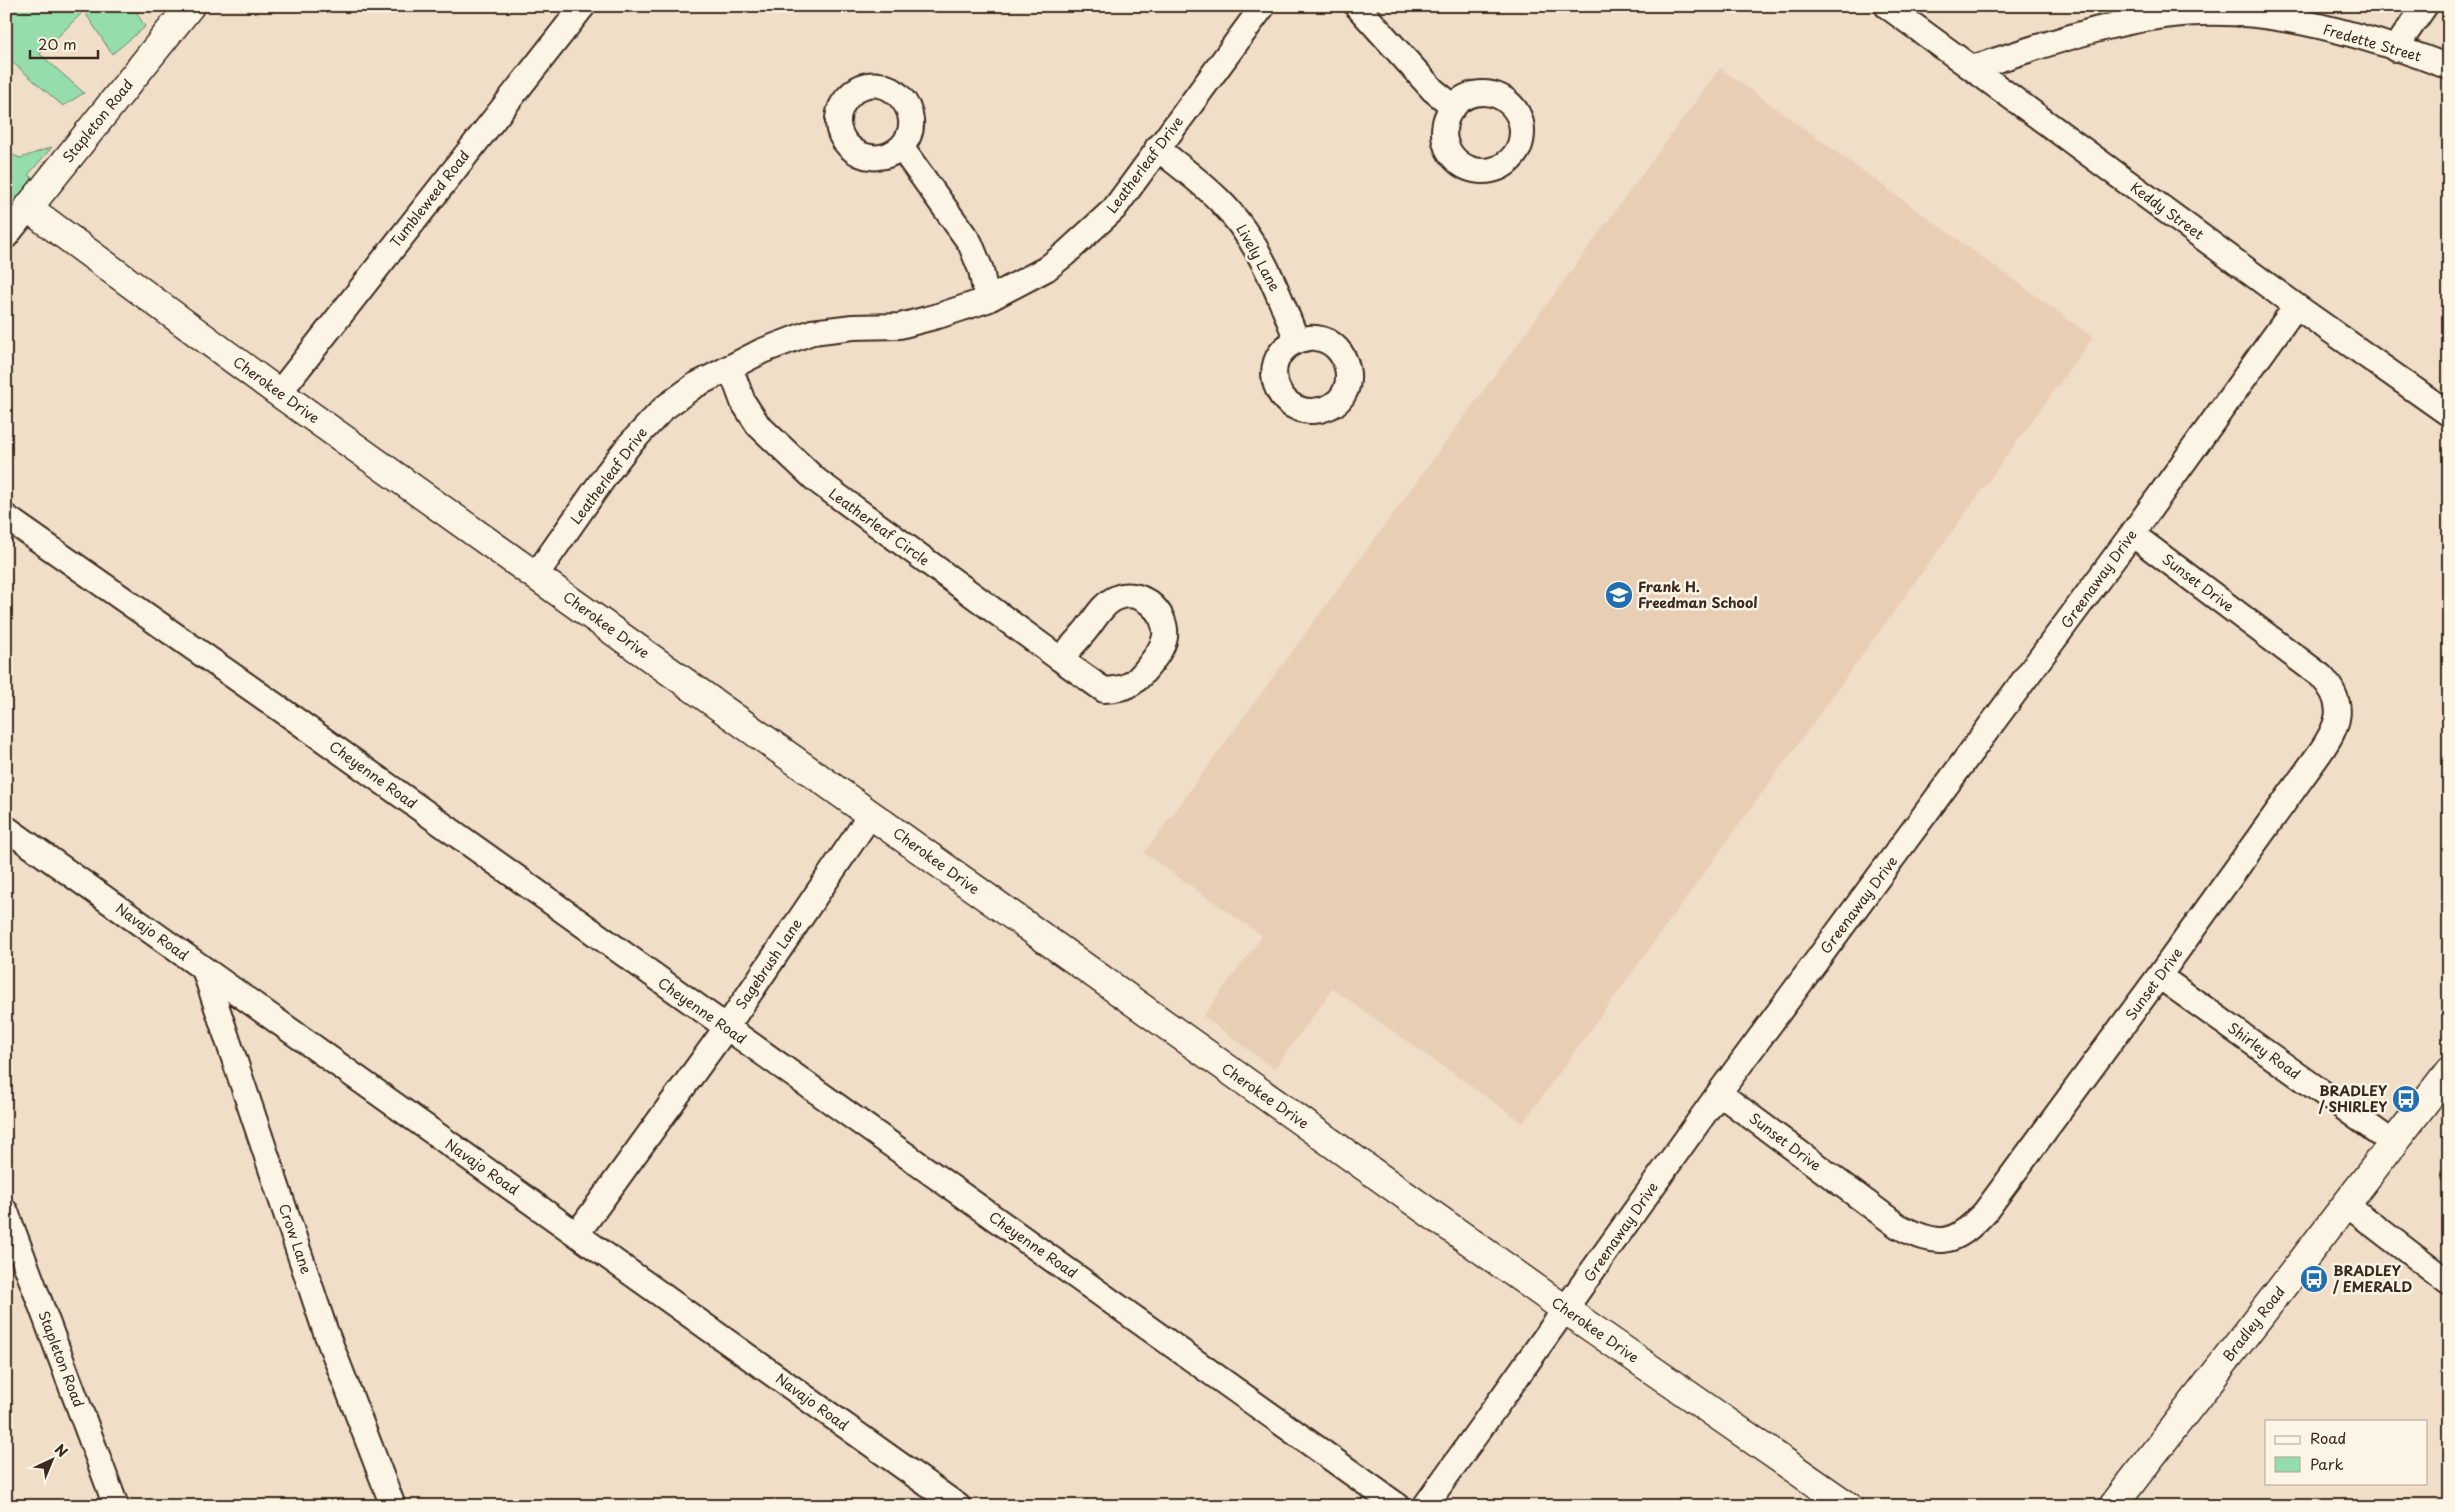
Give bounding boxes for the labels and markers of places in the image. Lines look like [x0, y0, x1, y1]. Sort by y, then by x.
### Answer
place label: Frank H. Freedman School [1638, 576, 1758, 613]
school or university icon: Frank H. Freedman School [1604, 580, 1634, 610]
place label: BRADLEY / SHIRLEY [2318, 1080, 2388, 1117]
bus stop icon: BRADLEY / SHIRLEY [2391, 1084, 2421, 1114]
place label: BRADLEY / EMERALD [2332, 1260, 2412, 1297]
bus stop icon: BRADLEY / EMERALD [2299, 1264, 2329, 1294]

